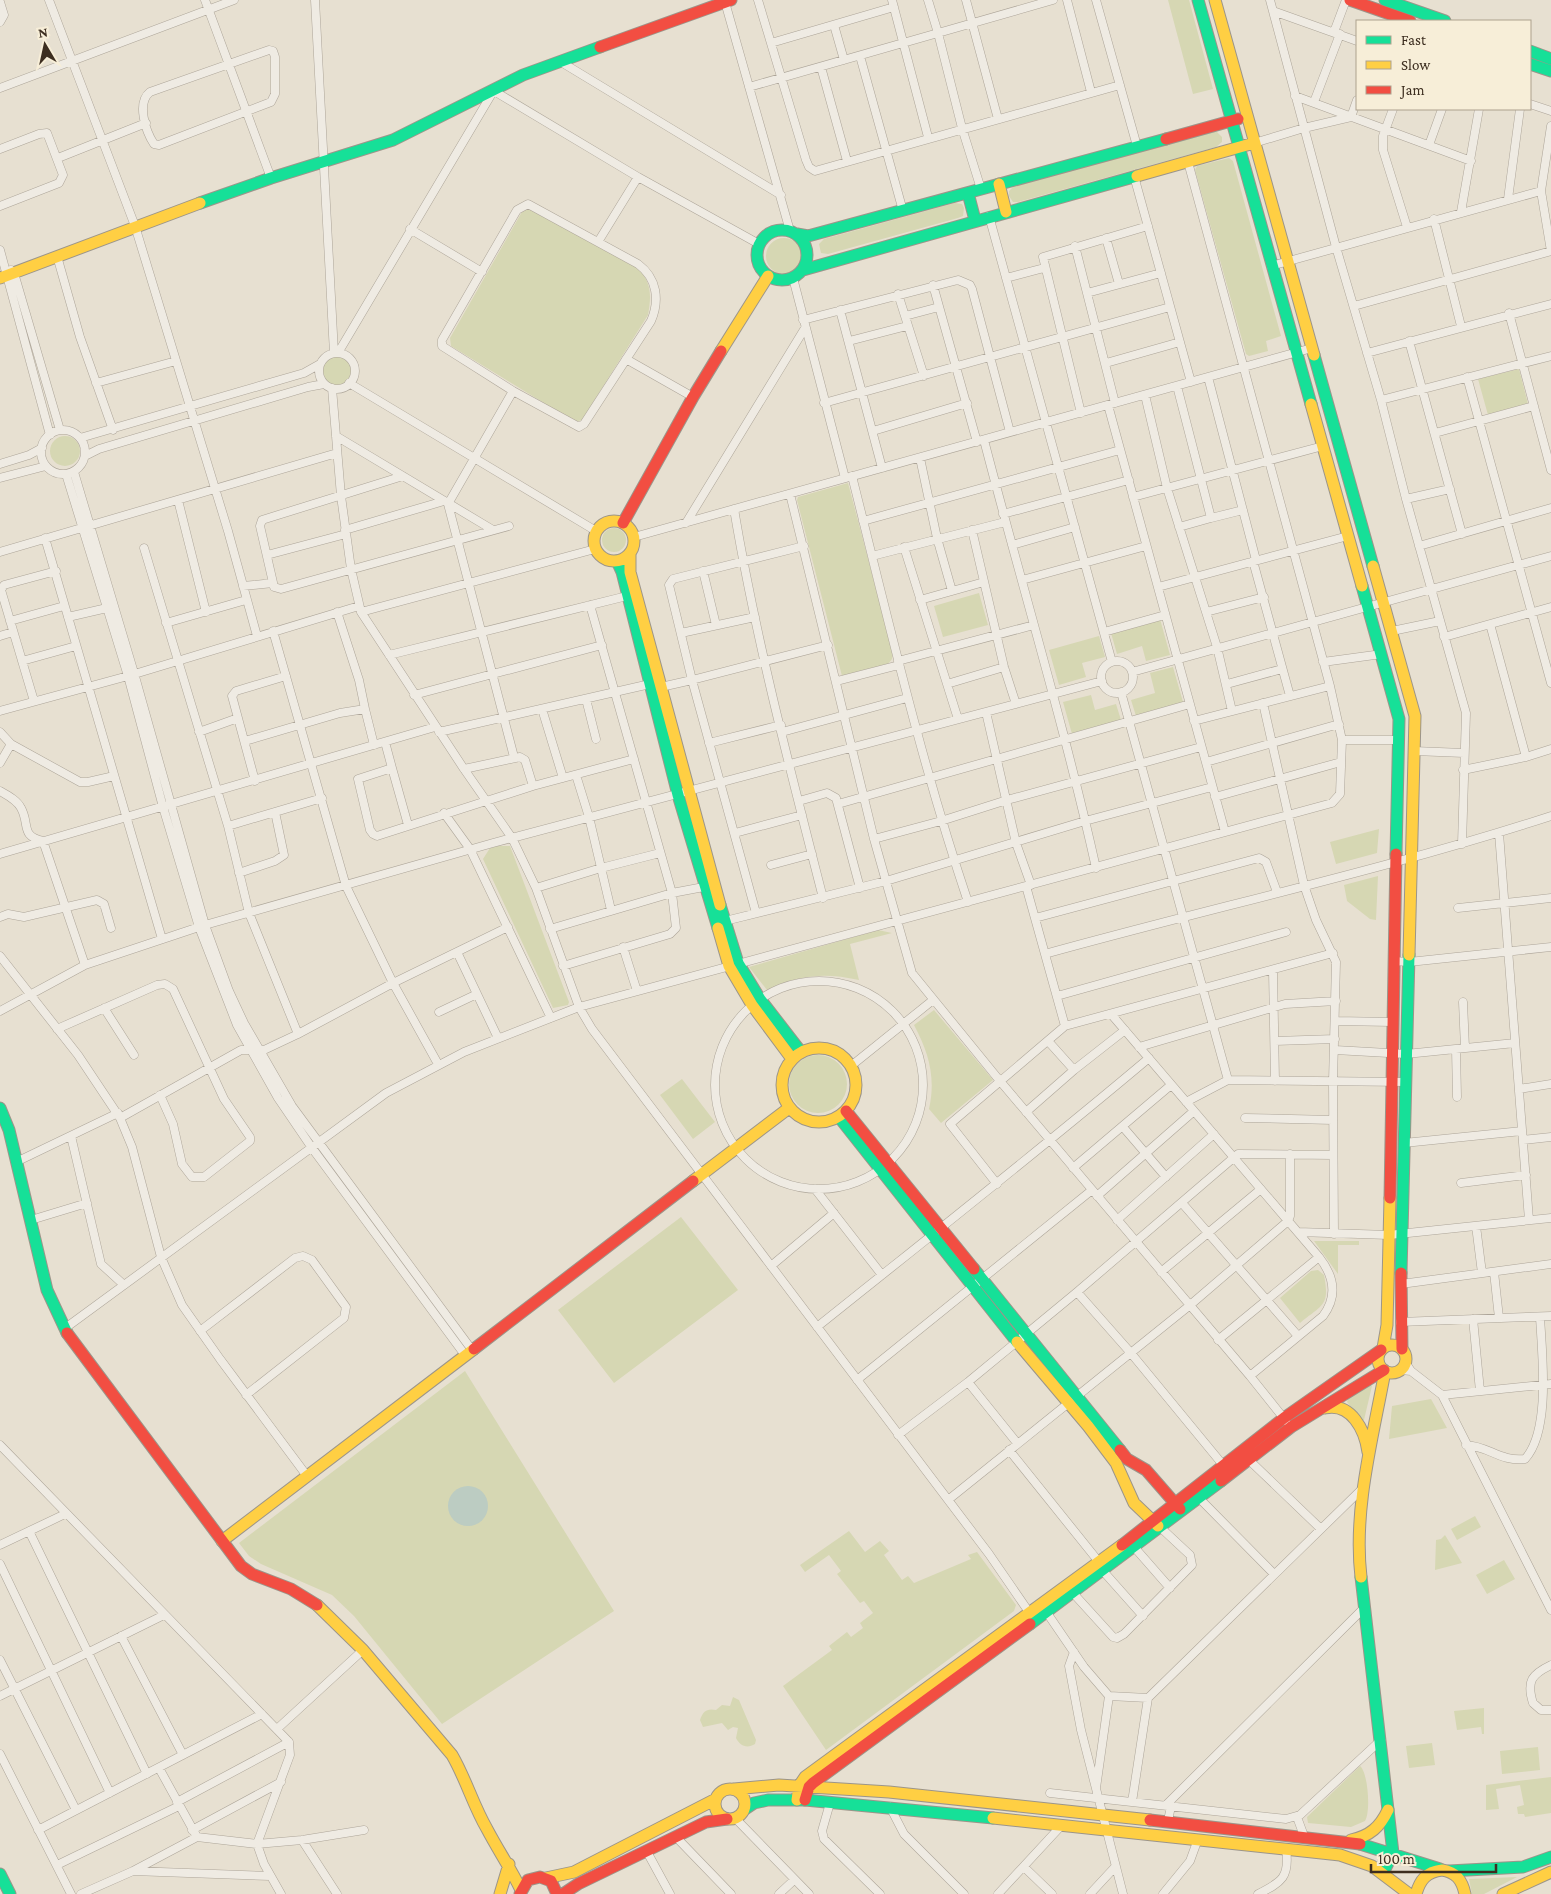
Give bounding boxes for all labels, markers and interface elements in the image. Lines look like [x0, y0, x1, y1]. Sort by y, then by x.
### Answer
north arrow [20, 20, 70, 70]
legend [1356, 20, 1531, 110]
text: N [37, 23, 49, 41]
text: Fast [1401, 32, 1427, 48]
text: Slow [1401, 57, 1431, 73]
text: Jam [1399, 82, 1424, 99]
scale bar [1371, 1842, 1496, 1874]
text: 100 m [1378, 1851, 1415, 1867]

